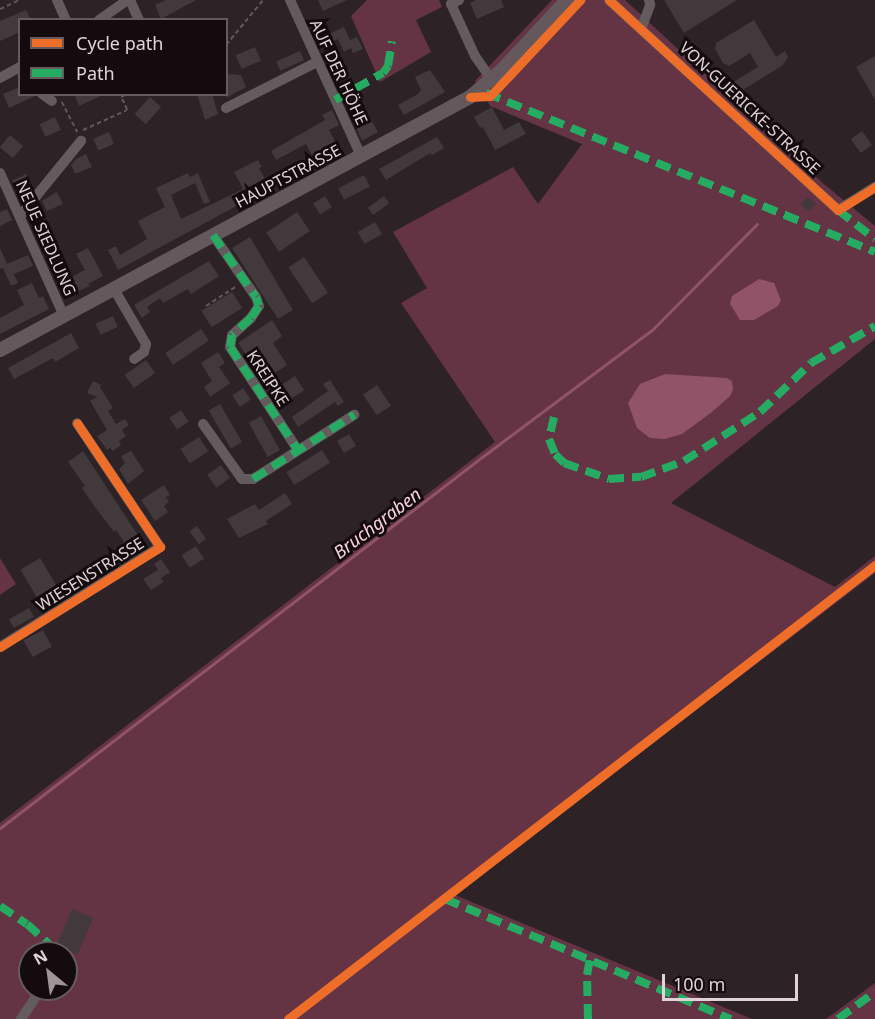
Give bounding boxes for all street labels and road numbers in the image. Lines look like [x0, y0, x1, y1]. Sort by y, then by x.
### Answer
street label: AUF DER HÖHE [306, 16, 372, 128]
street label: VON-GUERICKE-STRASSE [676, 38, 824, 178]
street label: HAUPTSTRASSE [232, 140, 344, 212]
street label: NEUE SIEDLUNG [12, 177, 80, 299]
street label: KREIPKE [243, 346, 293, 410]
street label: WIESENSTRASSE [33, 533, 147, 615]

